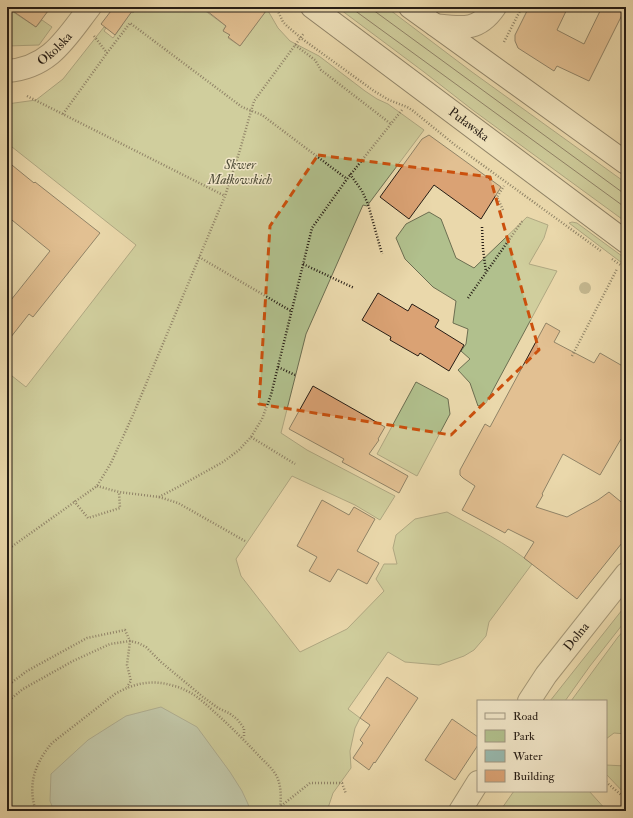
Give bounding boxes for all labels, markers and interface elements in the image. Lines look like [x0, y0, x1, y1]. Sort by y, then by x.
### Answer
street label: Okolska [34, 29, 76, 69]
street label: Puławska [445, 104, 493, 145]
park label: Skwer Małkowskich [207, 157, 272, 188]
street label: Dolna [560, 619, 593, 654]
legend [477, 700, 607, 792]
text: Road [513, 709, 538, 724]
text: Park [513, 729, 535, 744]
text: Water [512, 749, 543, 764]
text: Building [513, 769, 556, 784]

